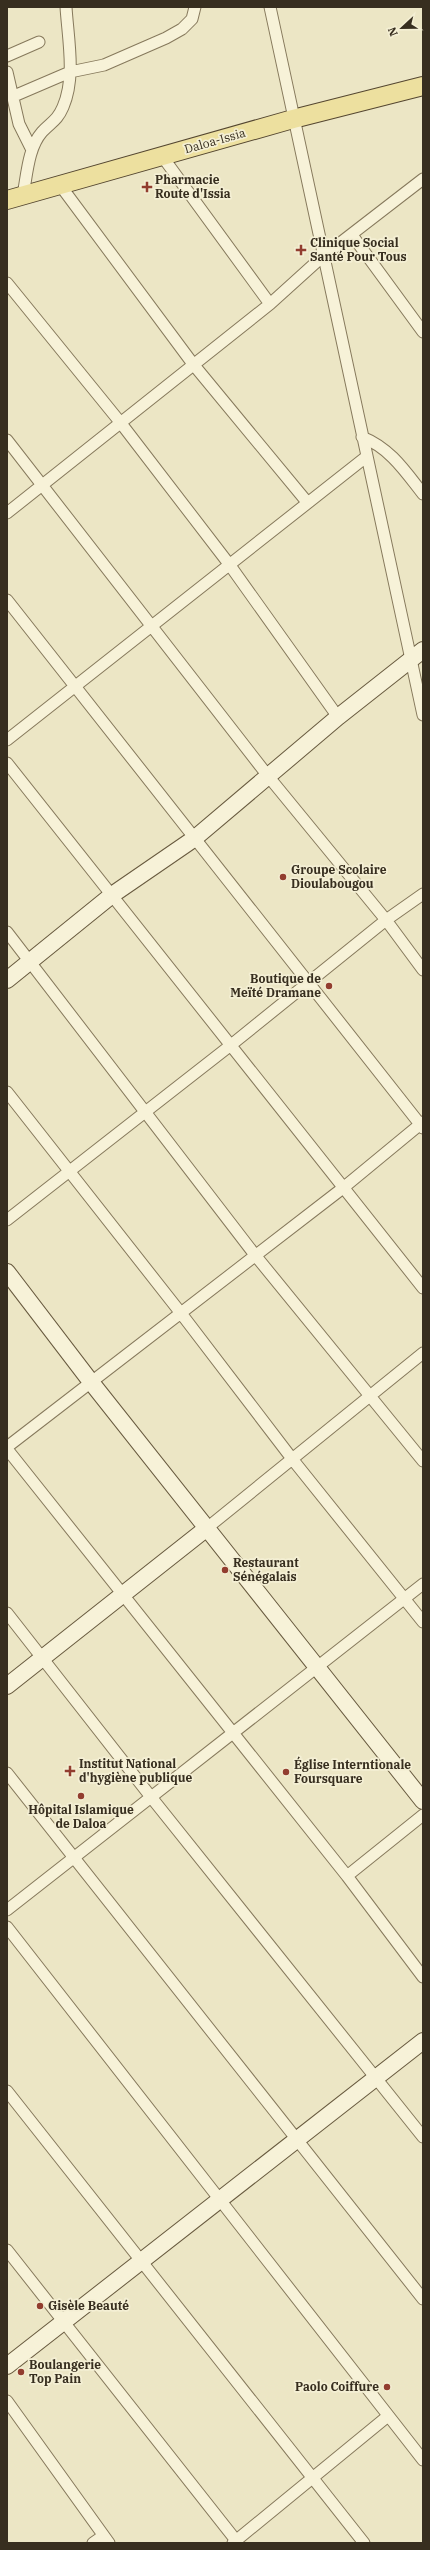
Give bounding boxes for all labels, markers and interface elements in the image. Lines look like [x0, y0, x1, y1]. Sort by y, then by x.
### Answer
north arrow [382, 8, 422, 48]
text: N [384, 25, 401, 38]
street label: Daloa-Issia [183, 125, 248, 156]
place label: Pharmacie Route d'Issia [155, 172, 231, 201]
marker: Pharmacie Route d'Issia [142, 182, 152, 192]
place label: Clinique Social Santé Pour Tous [310, 235, 407, 264]
marker: Clinique Social Santé Pour Tous [295, 244, 307, 256]
place label: Groupe Scolaire Dioulabougou [291, 862, 387, 891]
marker: Groupe Scolaire Dioulabougou [278, 872, 288, 882]
place label: Boutique de Meïté Dramane [230, 971, 321, 1000]
marker: Boutique de Meïté Dramane [324, 981, 334, 991]
place label: Restaurant Sénégalais [233, 1555, 299, 1584]
marker: Restaurant Sénégalais [220, 1565, 230, 1575]
place label: Institut National d'hygiène publique [79, 1756, 192, 1785]
place label: Église Interntionale Foursquare [294, 1756, 411, 1786]
marker: Institut National d'hygiène publique [64, 1765, 76, 1777]
marker: Église Interntionale Foursquare [281, 1767, 291, 1777]
marker: Hôpital Islamique de Daloa [76, 1791, 86, 1801]
place label: Hôpital Islamique de Daloa [28, 1802, 134, 1831]
place label: Gisèle Beauté [48, 2298, 129, 2313]
marker: Gisèle Beauté [35, 2301, 45, 2311]
place label: Boulangerie Top Pain [29, 2357, 101, 2386]
marker: Boulangerie Top Pain [16, 2367, 26, 2377]
place label: Paolo Coiffure [295, 2379, 379, 2394]
marker: Paolo Coiffure [382, 2382, 392, 2392]

